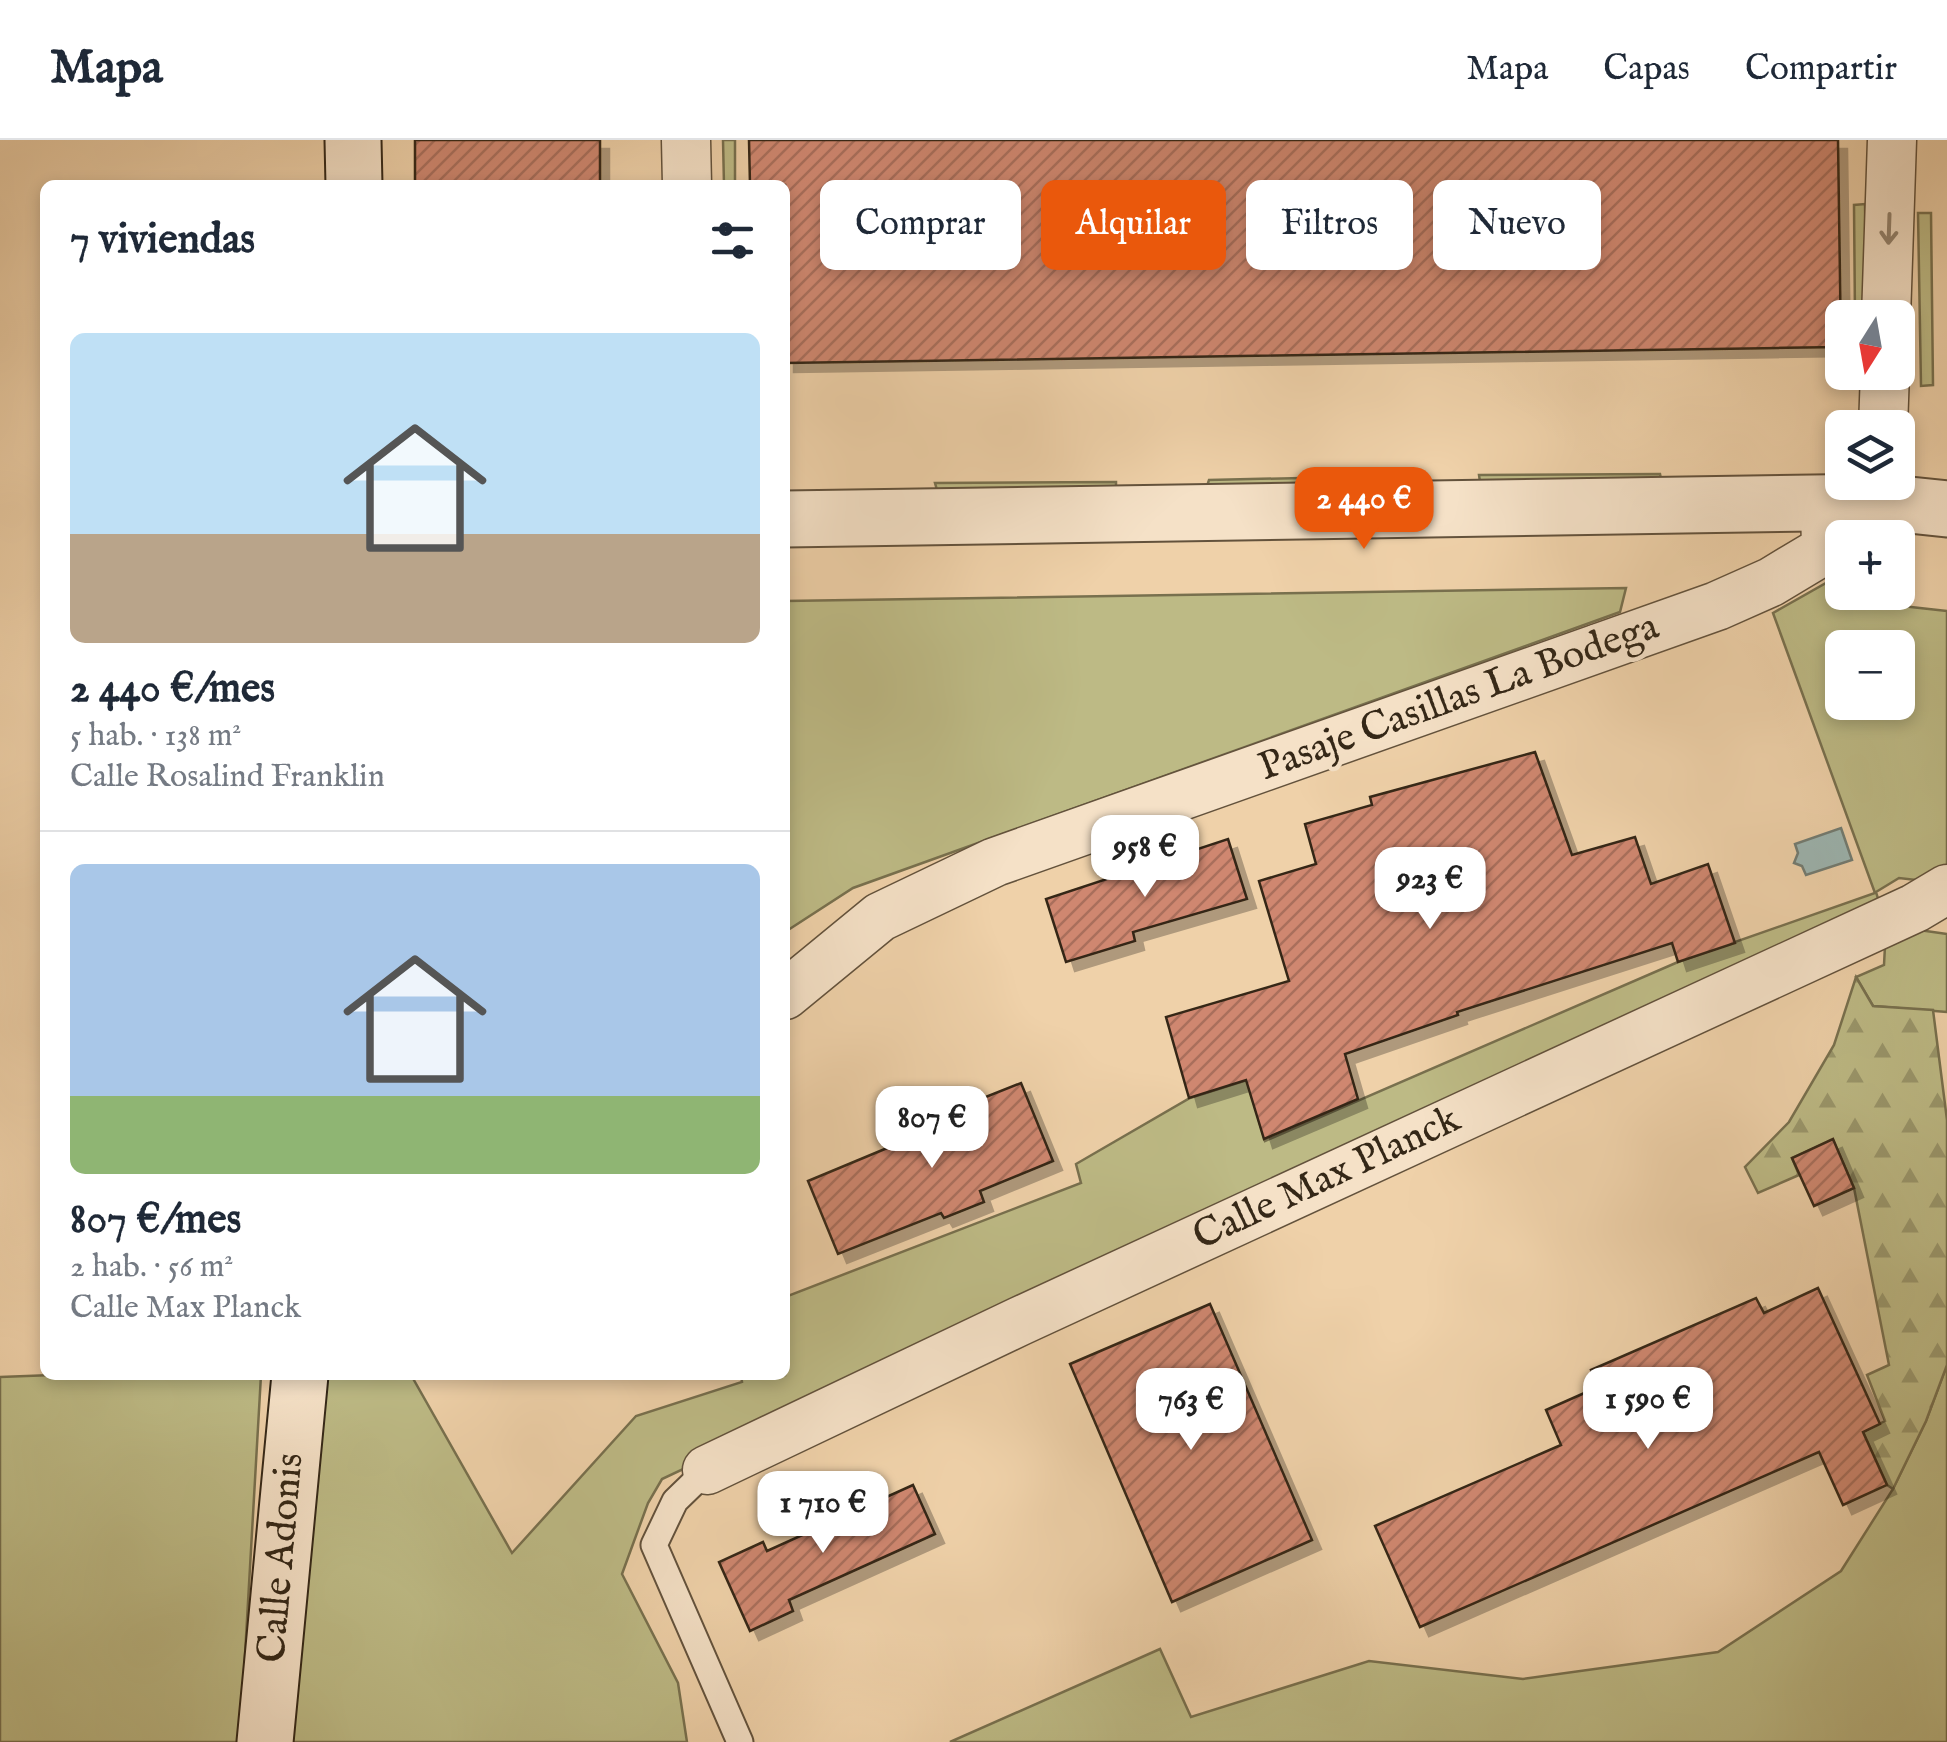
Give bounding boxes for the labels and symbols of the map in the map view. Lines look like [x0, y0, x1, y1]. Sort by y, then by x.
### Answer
one-way arrow [1879, 212, 1898, 244]
north arrow [1825, 300, 1915, 390]
pin: 2 440 € [1272, 467, 1456, 552]
street label: Pasaje Casillas La Bodega [1252, 602, 1667, 794]
pin: 958 € [1075, 815, 1215, 900]
pin: 923 € [1360, 847, 1500, 932]
pin: 807 € [862, 1086, 1002, 1171]
street label: Calle Max Planck [1185, 1095, 1469, 1263]
pin: 1 590 € [1556, 1367, 1740, 1452]
pin: 763 € [1121, 1368, 1261, 1453]
street label: Calle Adonis [247, 1451, 317, 1665]
pin: 1 710 € [731, 1471, 915, 1556]

